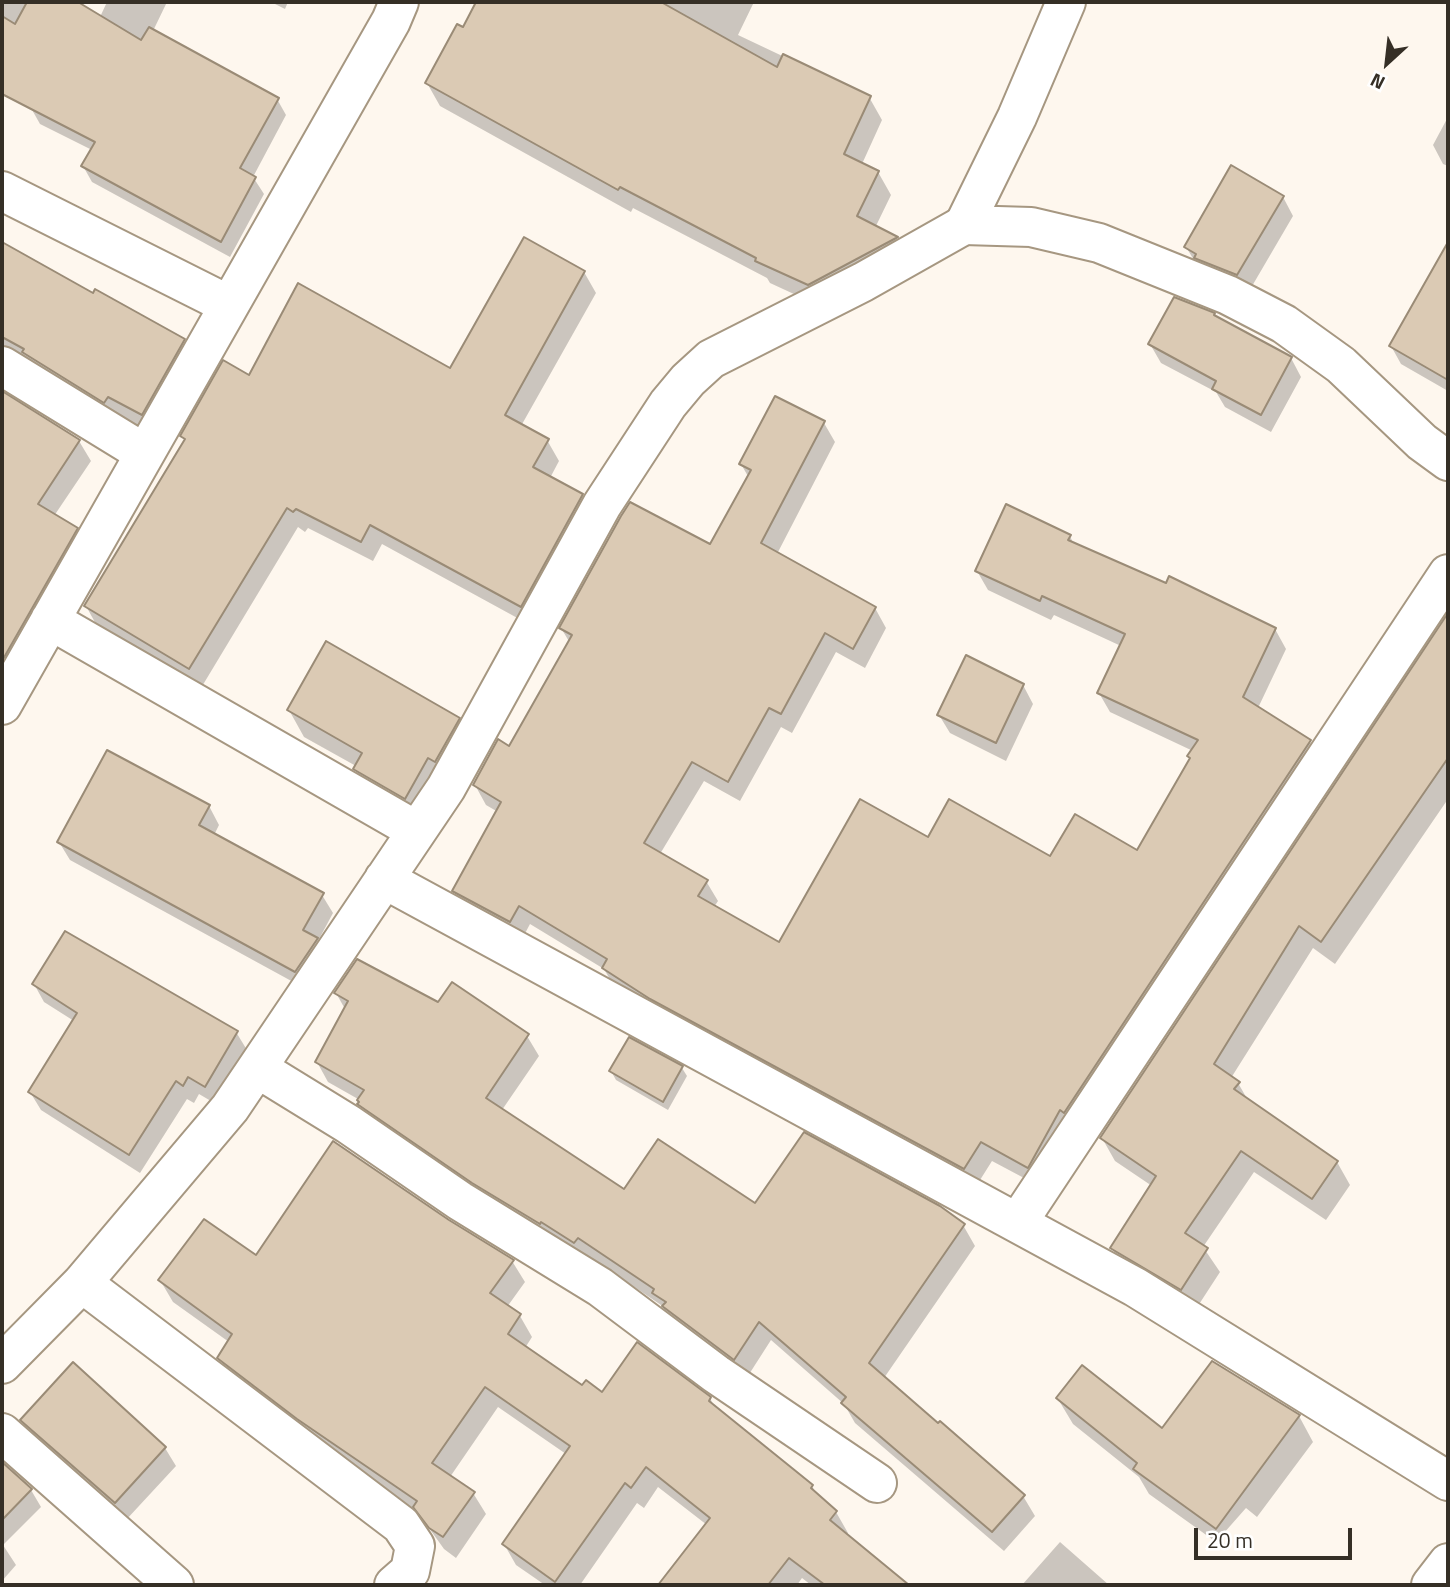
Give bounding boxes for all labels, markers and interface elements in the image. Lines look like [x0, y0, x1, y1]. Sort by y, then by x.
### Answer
north arrow [1352, 28, 1422, 98]
text: N [1365, 66, 1390, 98]
scale bar [1198, 1514, 1356, 1558]
text: 20 m [1207, 1524, 1253, 1556]

